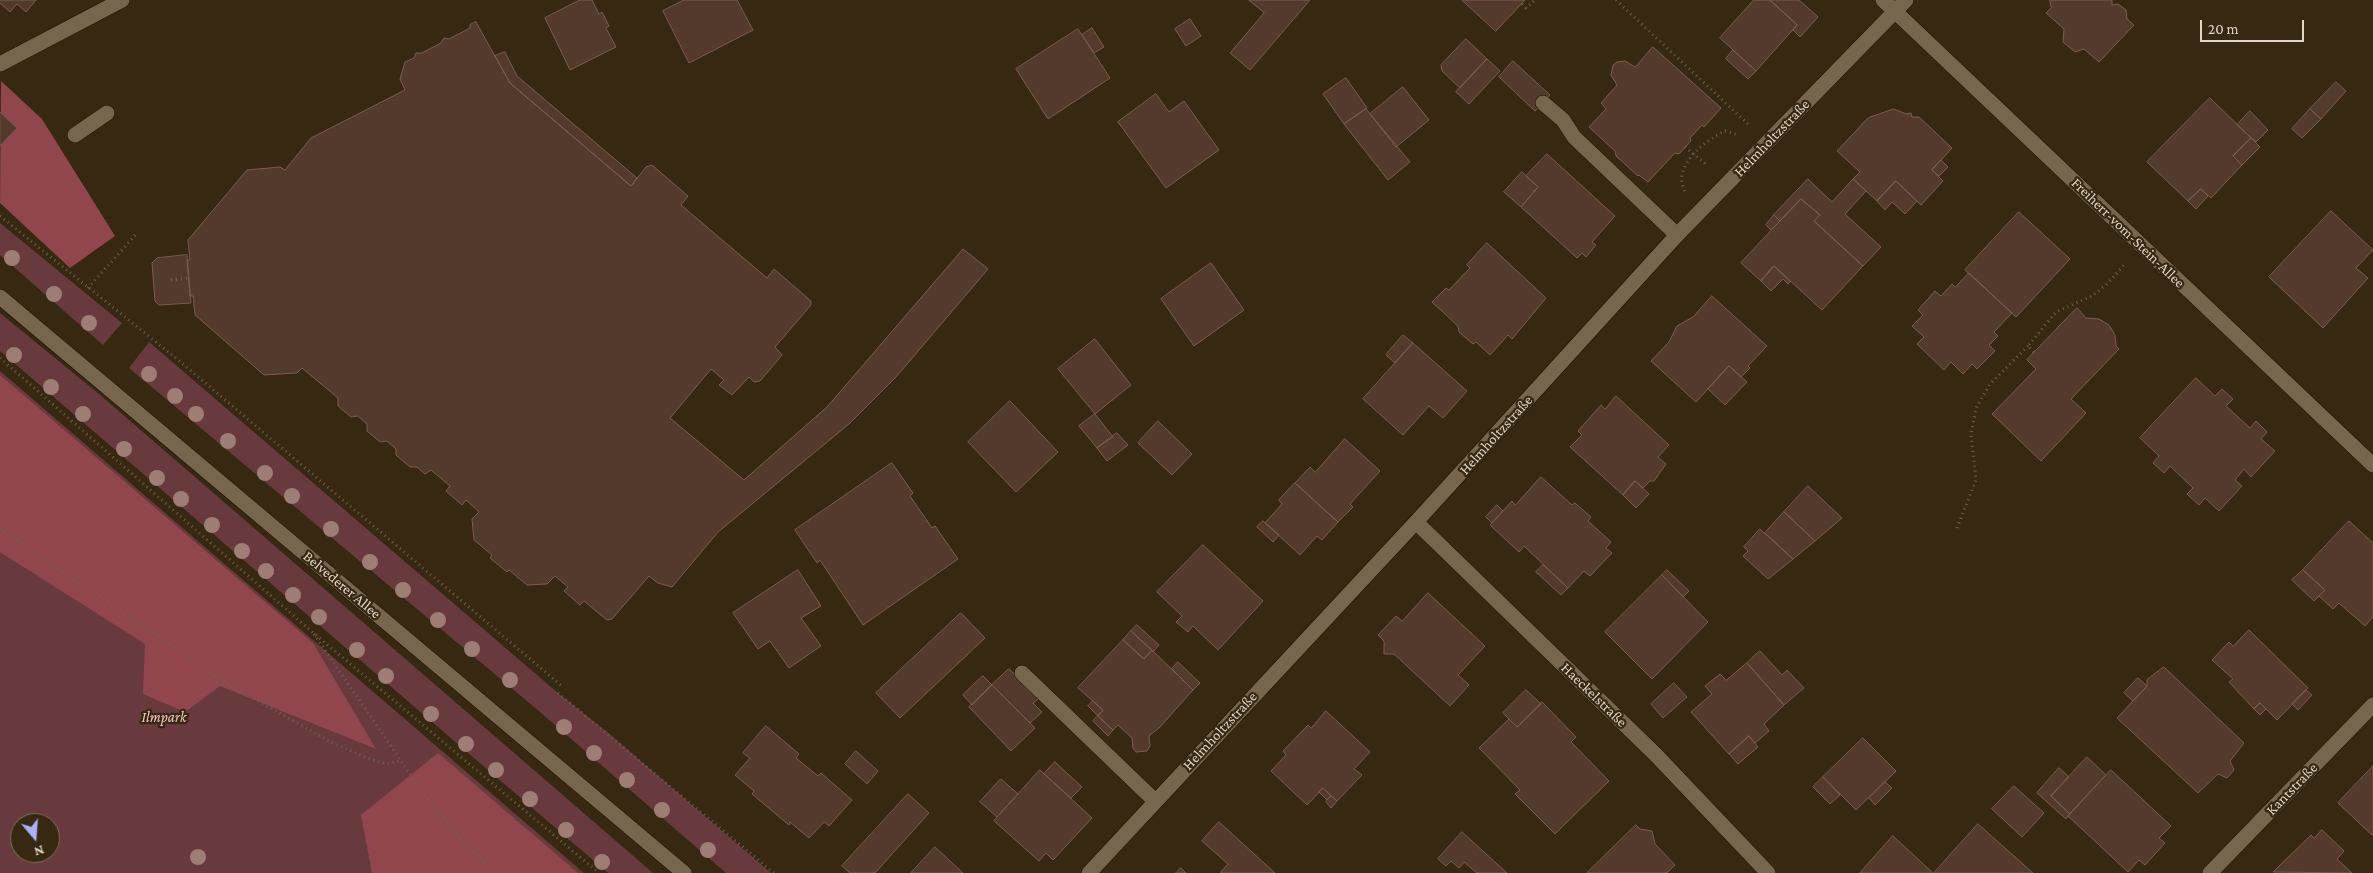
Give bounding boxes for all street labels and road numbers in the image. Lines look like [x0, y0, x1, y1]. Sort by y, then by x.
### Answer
street label: Helmholtzstraße [1730, 95, 1814, 181]
street label: Freiherr-vom-Stein-Allee [2068, 174, 2188, 292]
street label: Helmholtzstraße [1456, 391, 1536, 479]
street label: Belvederer Allee [299, 547, 385, 623]
street label: Haeckelstraße [1557, 659, 1631, 731]
street label: Helmholtzstraße [1179, 688, 1261, 774]
street label: Kantstraße [2263, 759, 2321, 819]

